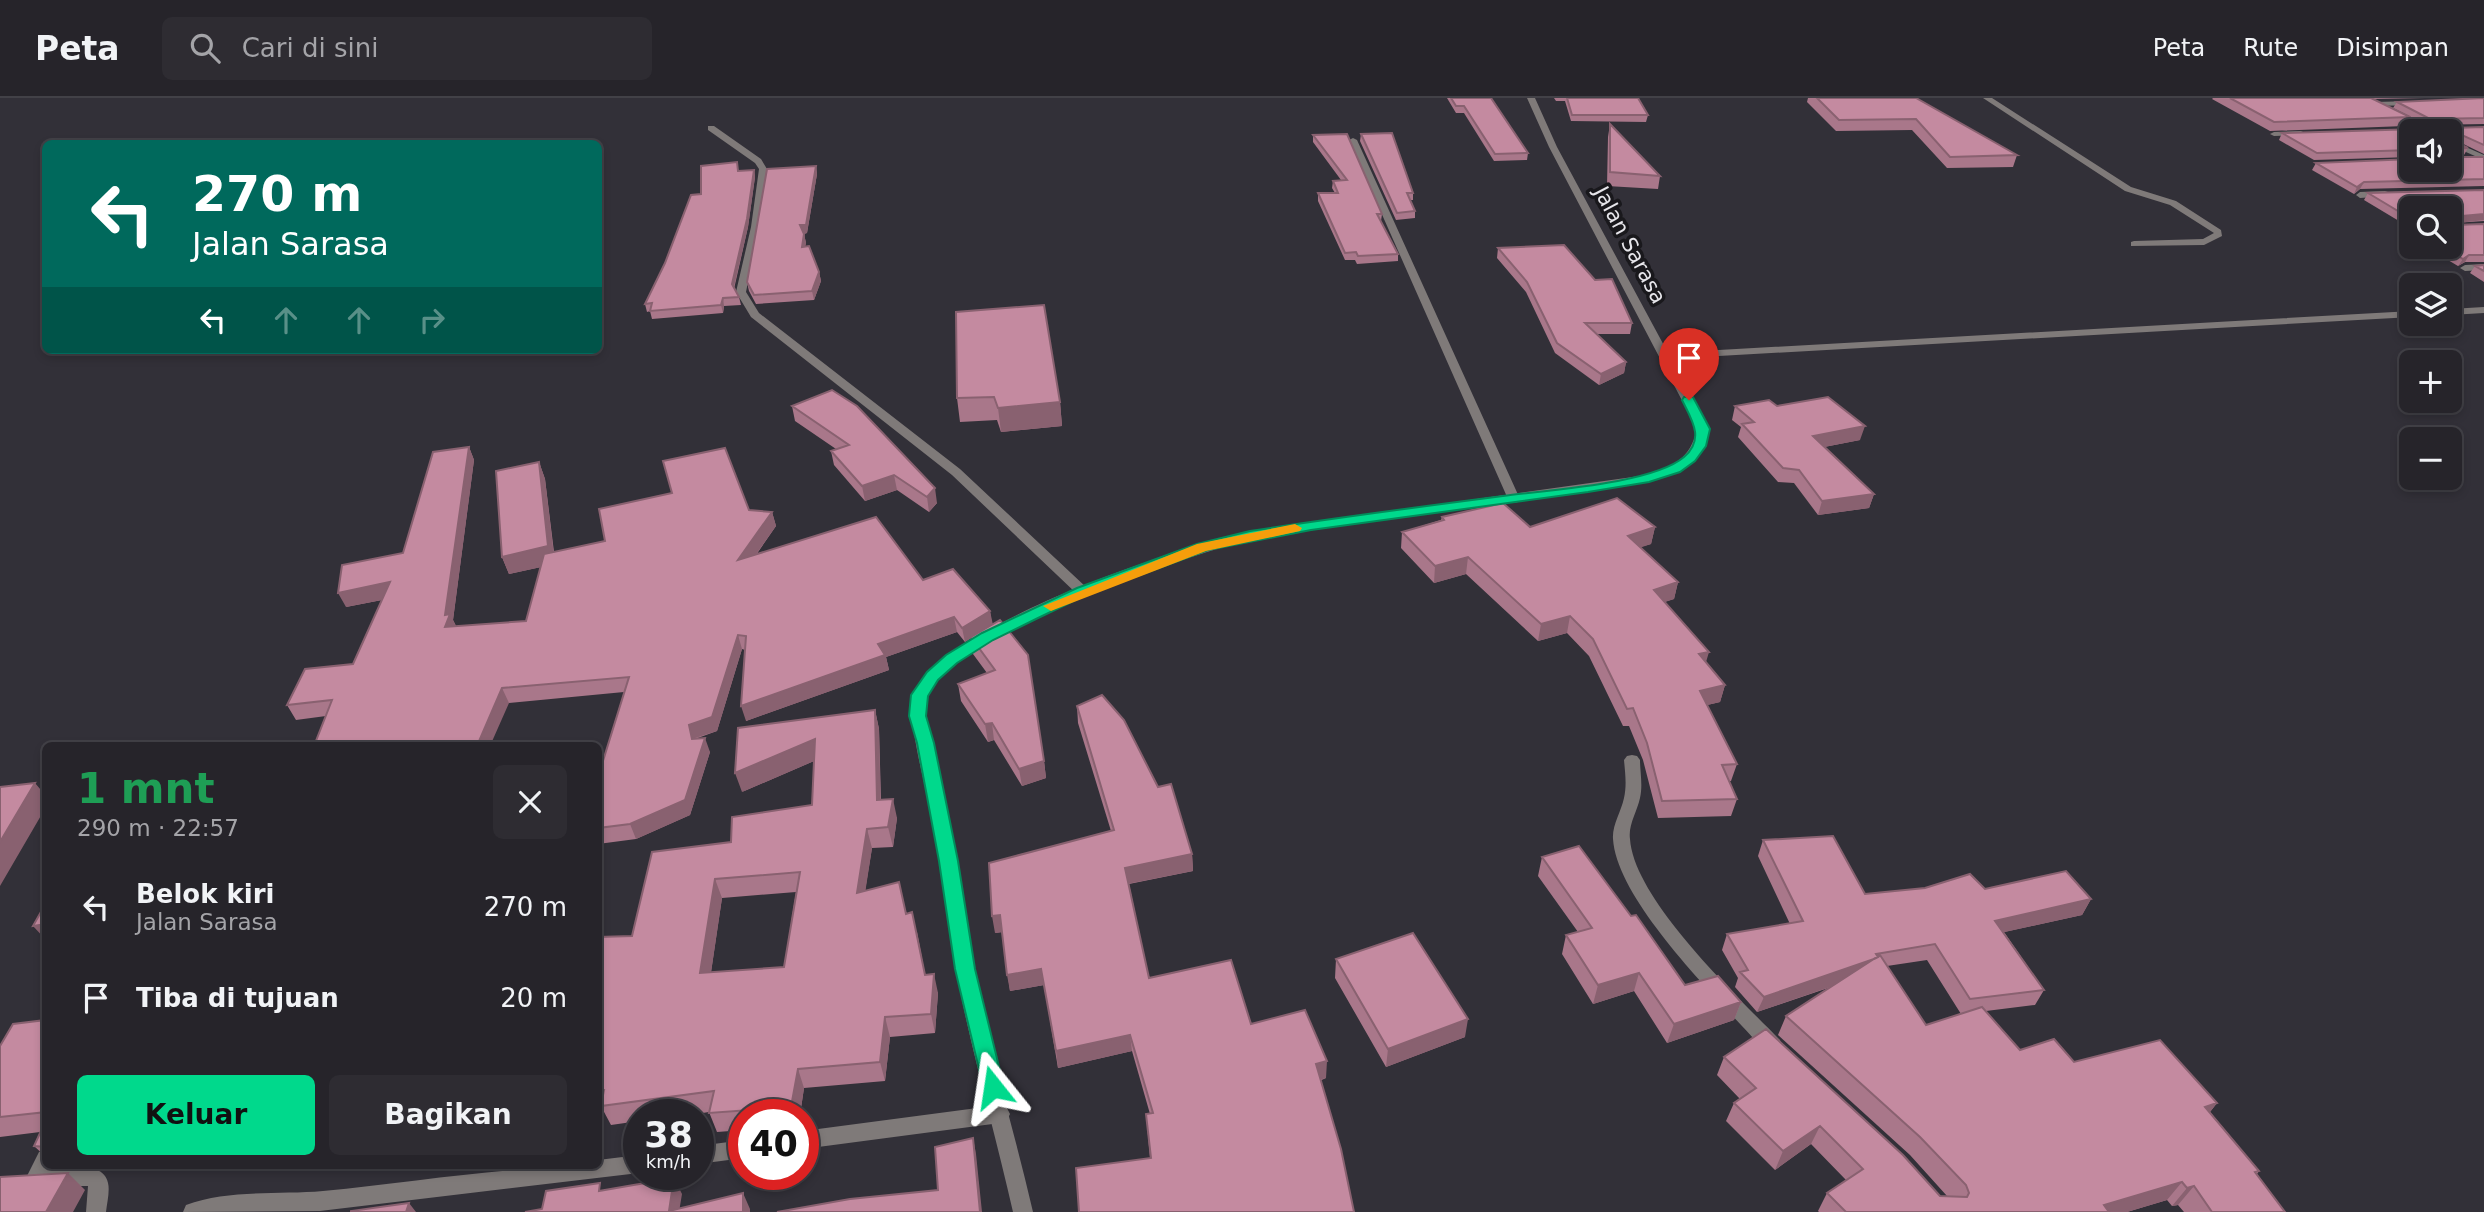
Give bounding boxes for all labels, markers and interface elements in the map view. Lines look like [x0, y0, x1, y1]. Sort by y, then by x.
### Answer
search box [162, 17, 652, 80]
text: Peta [35, 29, 120, 68]
icon: search [186, 29, 224, 67]
text: Cari di sini [242, 33, 378, 63]
text: Peta [2153, 34, 2205, 62]
text: Rute [2243, 34, 2298, 62]
text: Disimpan [2336, 34, 2449, 62]
map controls [2399, 119, 2462, 490]
button: sound [2399, 119, 2462, 182]
text: 270 m [192, 166, 362, 223]
icon: left [77, 168, 168, 259]
street label: Jalan Sarasa [1588, 181, 1671, 308]
button: search [2399, 196, 2462, 259]
text: Jalan Sarasa [192, 225, 389, 263]
button: layers [2399, 273, 2462, 336]
icon: left [194, 301, 232, 339]
icon: ahead [267, 301, 305, 339]
icon: ahead [340, 301, 378, 339]
icon: right [413, 301, 451, 339]
pin [1659, 328, 1719, 400]
icon: arrive [1670, 339, 1708, 377]
button: + [2399, 350, 2462, 413]
button: − [2399, 427, 2462, 490]
text: 1 mnt [77, 764, 215, 813]
button: close [493, 765, 567, 839]
text: 290 m · 22:57 [77, 815, 239, 841]
text: Belok kiri [136, 879, 275, 909]
icon: left [77, 888, 115, 926]
text: 270 m [484, 892, 567, 922]
text: Jalan Sarasa [136, 909, 278, 935]
icon: arrive [77, 979, 115, 1017]
text: Tiba di tujuan [136, 983, 339, 1013]
text: 20 m [500, 983, 567, 1013]
position arrow [956, 1050, 1030, 1124]
button: Keluar [77, 1075, 315, 1155]
button: Bagikan [329, 1075, 567, 1155]
speed limit sign: 40 [728, 1099, 819, 1190]
text: 38 [644, 1115, 693, 1155]
text: km/h [646, 1151, 691, 1172]

